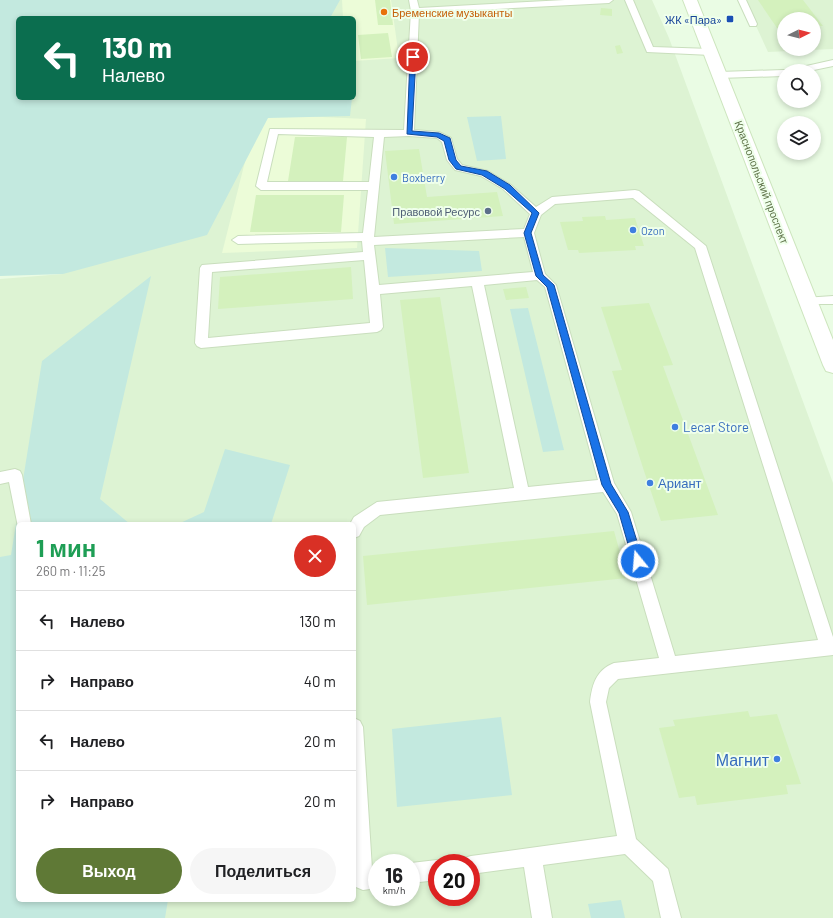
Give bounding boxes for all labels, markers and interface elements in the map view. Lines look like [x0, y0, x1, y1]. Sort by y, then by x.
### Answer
place label: Бременские музыканты [392, 6, 512, 19]
marker: Бременские музыканты [379, 7, 389, 17]
north arrow [777, 12, 821, 56]
map controls [777, 12, 821, 160]
place label: ЖК «Пара» [665, 13, 722, 26]
marker: ЖК «Пара» [725, 14, 735, 24]
text: 130 m [102, 30, 172, 64]
icon: left [36, 32, 88, 84]
pin [396, 40, 430, 74]
icon: arrive [402, 46, 424, 68]
text: Налево [102, 64, 165, 86]
button: search [777, 64, 821, 108]
button: layers [777, 116, 821, 160]
street label: Краснопольский проспект [732, 119, 792, 245]
place label: Boxberry [402, 171, 445, 184]
marker: Boxberry [389, 172, 399, 182]
place label: Правовой Ресурс [392, 205, 480, 218]
marker: Правовой Ресурс [483, 206, 493, 216]
place label: Ozon [641, 224, 665, 237]
marker: Ozon [628, 225, 638, 235]
place label: Lecar Store [683, 419, 749, 435]
marker: Lecar Store [670, 422, 680, 432]
place label: Ариант [658, 475, 702, 491]
marker: Ариант [645, 478, 655, 488]
text: 1 мин [36, 533, 96, 562]
button: close [294, 535, 336, 577]
position arrow [617, 540, 659, 582]
text: 260 m · 11:25 [36, 563, 106, 579]
icon: left [36, 610, 58, 632]
text: Налево [70, 612, 125, 630]
text: 130 m [299, 612, 336, 630]
icon: right [36, 670, 58, 692]
text: Направо [70, 672, 134, 690]
text: 40 m [304, 672, 336, 690]
icon: left [36, 730, 58, 752]
text: Налево [70, 732, 125, 750]
text: 20 m [304, 732, 336, 750]
place label: Магнит [716, 750, 770, 769]
marker: Магнит [772, 754, 782, 764]
icon: right [36, 790, 58, 812]
text: Направо [70, 792, 134, 810]
text: 20 m [304, 792, 336, 810]
button: Выход [36, 848, 182, 894]
button: Поделиться [190, 848, 336, 894]
speed limit sign: 20 [428, 854, 480, 906]
text: 16 [385, 863, 403, 887]
text: km/h [383, 884, 405, 896]

